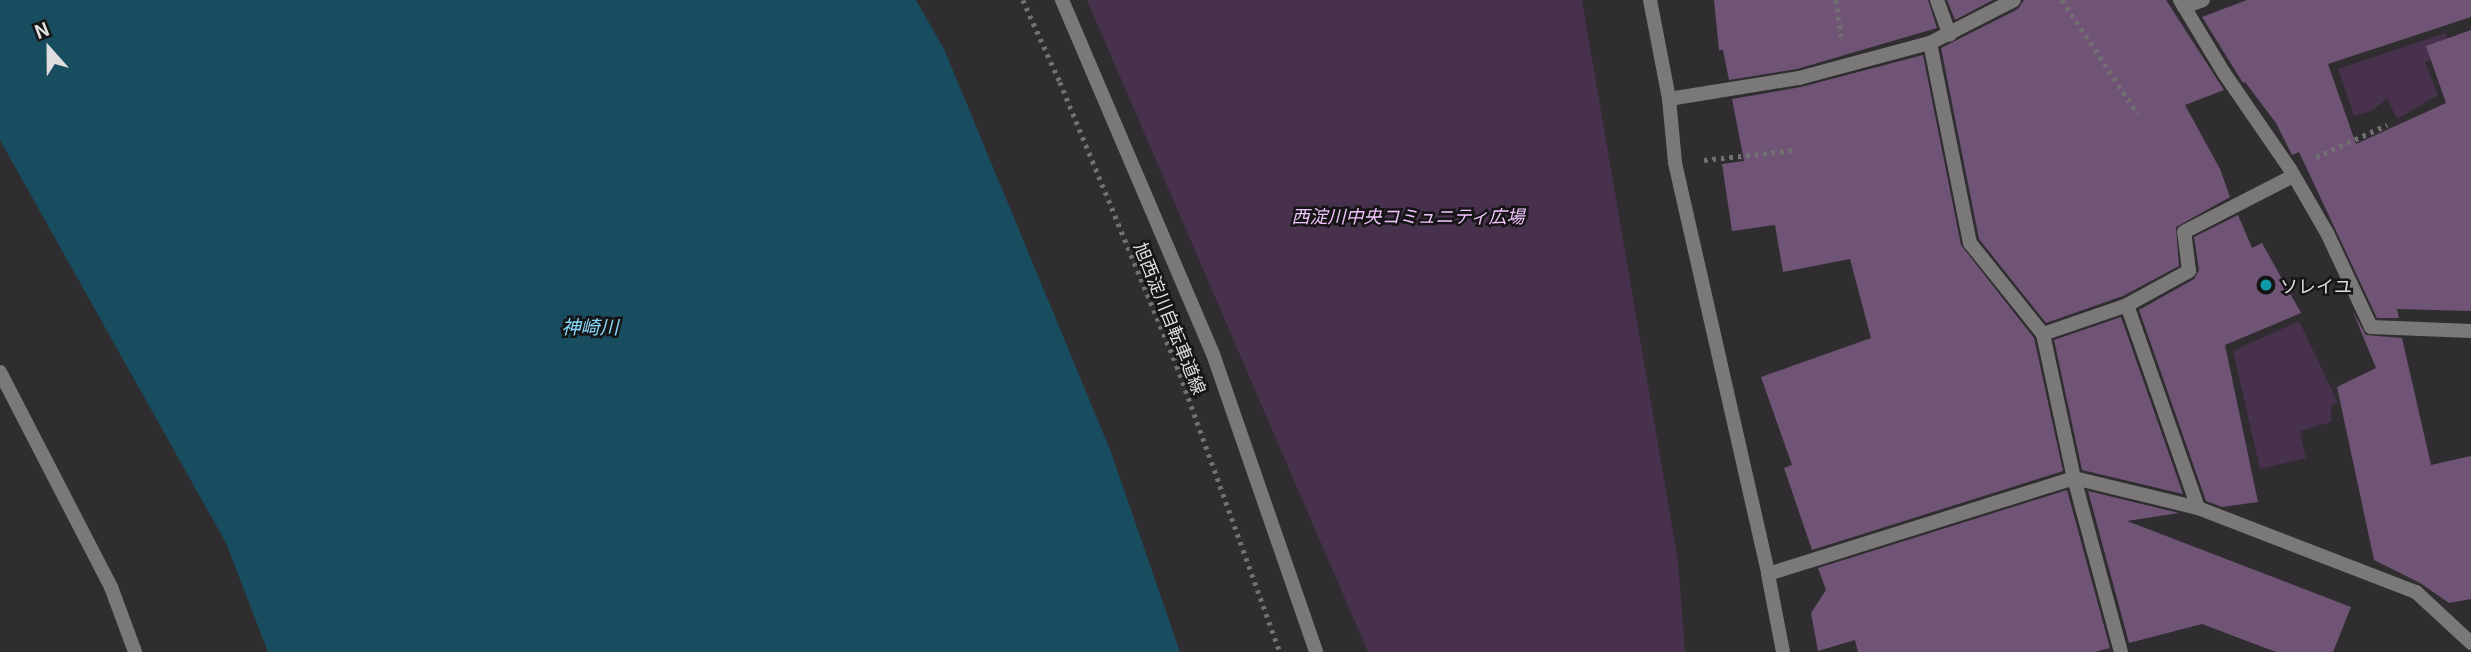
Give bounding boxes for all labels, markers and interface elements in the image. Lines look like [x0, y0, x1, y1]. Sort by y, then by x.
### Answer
north arrow [14, 14, 84, 84]
text: N [30, 14, 53, 44]
park label: 西淀川中央コミュニティ広場 [1291, 204, 1525, 226]
street label: 旭西淀川自転車道線 [1131, 239, 1211, 397]
place label: ソレイユ [2280, 274, 2352, 296]
marker: ソレイユ [2258, 277, 2274, 293]
water label: 神崎川 [562, 315, 618, 337]

